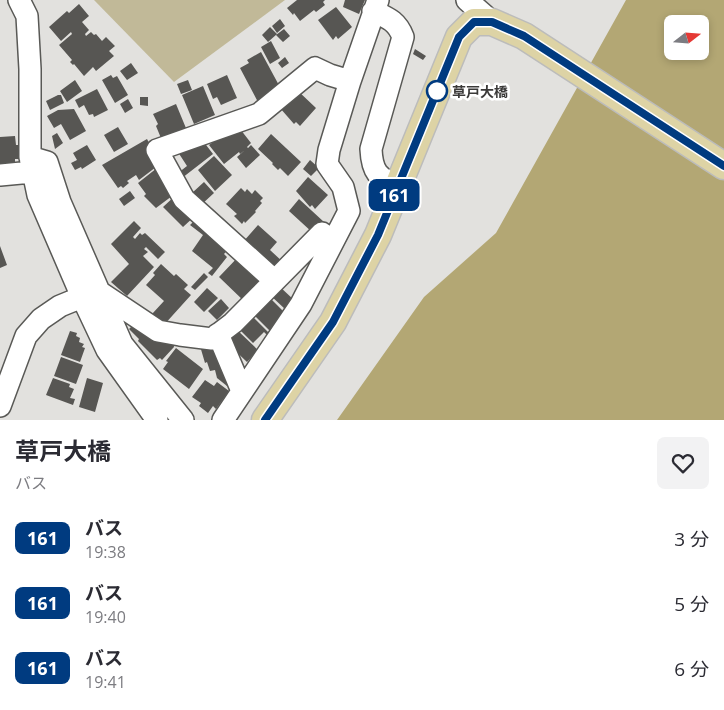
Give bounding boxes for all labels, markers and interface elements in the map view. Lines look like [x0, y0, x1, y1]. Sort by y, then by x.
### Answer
north arrow [664, 15, 709, 60]
map controls [664, 15, 709, 60]
marker: 草戸大橋 [426, 80, 448, 102]
place label: 草戸大橋 [452, 82, 508, 101]
line badge: 161 [365, 179, 423, 211]
text: 161 [379, 183, 409, 207]
text: 草戸大橋 [15, 434, 111, 467]
button: heart [657, 437, 709, 489]
text: バス [15, 472, 47, 494]
text: バス [85, 515, 123, 541]
text: 161 [27, 526, 58, 550]
text: 3 分 [674, 526, 709, 552]
text: 19:38 [85, 541, 126, 563]
text: バス [85, 580, 123, 606]
text: 161 [27, 591, 58, 615]
text: 5 分 [674, 591, 709, 617]
text: 19:40 [85, 606, 126, 628]
text: バス [85, 645, 123, 671]
text: 161 [27, 656, 58, 680]
text: 6 分 [674, 656, 709, 682]
text: 19:41 [85, 671, 126, 693]

